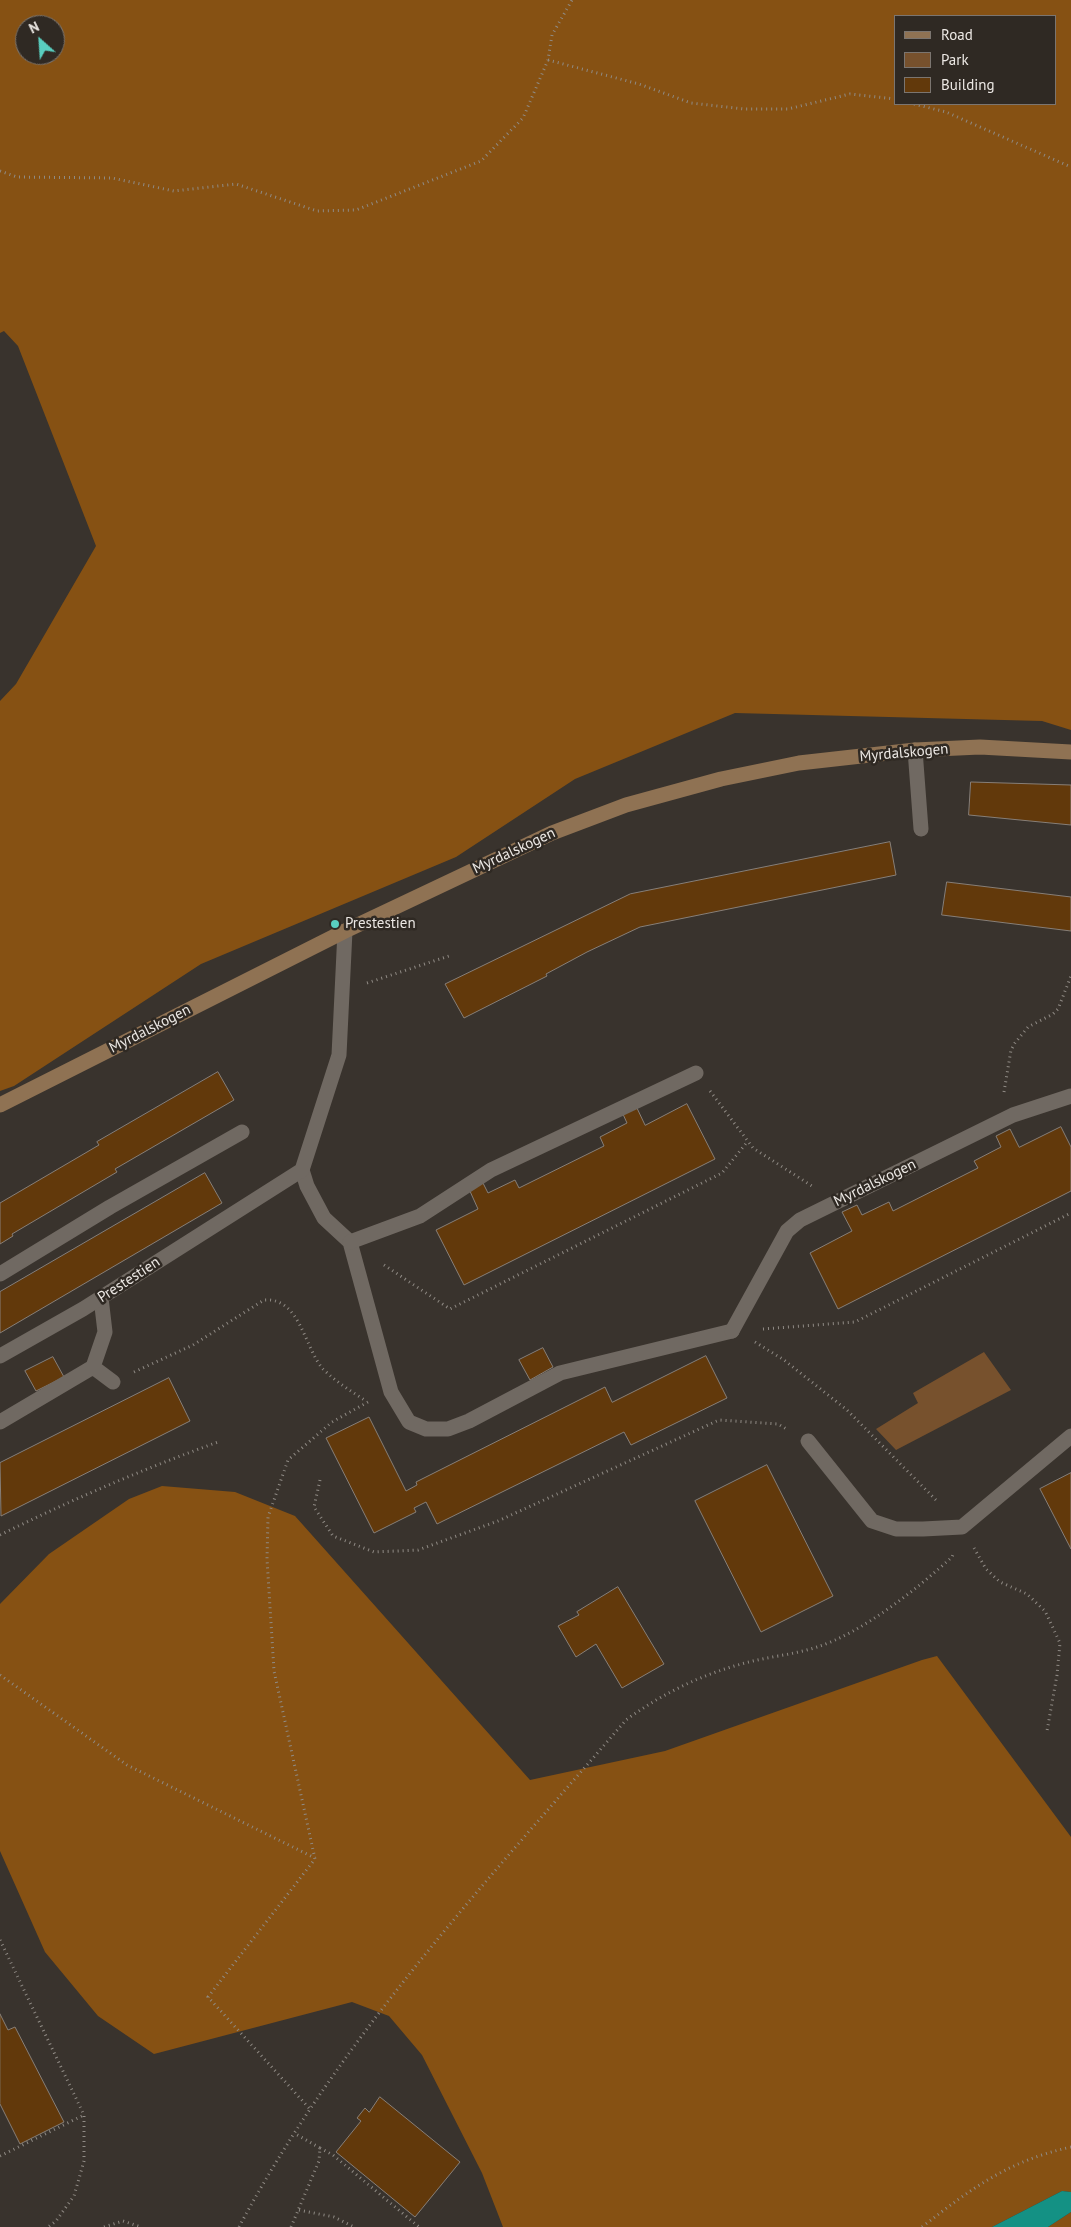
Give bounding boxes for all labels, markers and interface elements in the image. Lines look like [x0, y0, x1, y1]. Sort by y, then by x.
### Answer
north arrow [15, 15, 65, 65]
legend [894, 15, 1056, 105]
text: N [26, 17, 42, 38]
text: Road [941, 25, 973, 44]
text: Park [941, 50, 969, 69]
text: Building [941, 75, 995, 94]
street label: Myrdalskogen [859, 740, 949, 766]
street label: Myrdalskogen [470, 824, 558, 878]
place label: Prestestien [345, 915, 416, 933]
marker: Prestestien [329, 918, 341, 930]
street label: Myrdalskogen [106, 1001, 194, 1057]
street label: Myrdalskogen [831, 1155, 919, 1211]
street label: Prestestien [94, 1253, 164, 1307]

